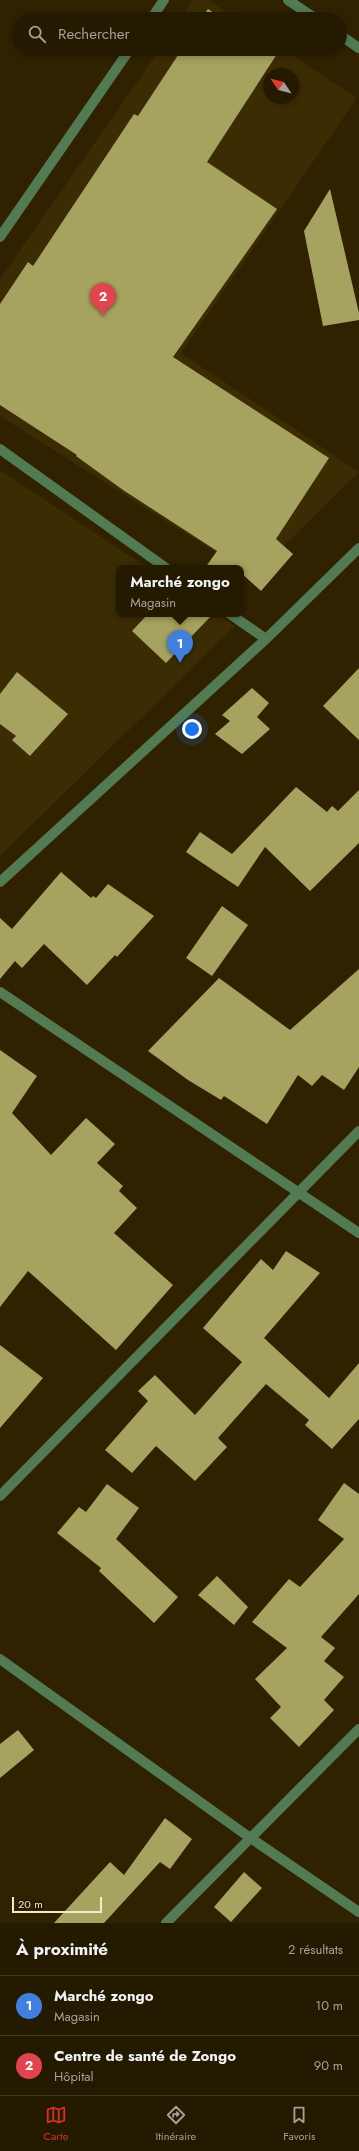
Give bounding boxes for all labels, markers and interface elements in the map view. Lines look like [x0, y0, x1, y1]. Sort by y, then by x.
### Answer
search box [12, 12, 347, 56]
icon: search [26, 23, 48, 45]
text: Rechercher [58, 23, 130, 45]
north arrow [263, 68, 299, 104]
pin: 2 [90, 283, 116, 316]
popup [116, 565, 244, 617]
text: Marché zongo [130, 571, 230, 593]
text: Magasin [130, 593, 176, 612]
pin: 1 [167, 630, 193, 663]
your location [182, 719, 202, 739]
scale bar [12, 1895, 102, 1914]
text: 20 m [18, 1896, 43, 1912]
text: À proximité [16, 1937, 108, 1961]
text: 2 résultats [288, 1940, 343, 1959]
text: Marché zongo [54, 1985, 154, 2007]
text: 1 [26, 1996, 32, 2015]
text: 10 m [315, 1996, 343, 2015]
text: Magasin [54, 2007, 100, 2026]
text: Centre de santé de Zongo [54, 2045, 236, 2067]
text: 2 [25, 2056, 33, 2075]
text: 90 m [314, 2056, 343, 2075]
text: Hôpital [54, 2067, 94, 2086]
tab: Carte [44, 2104, 68, 2144]
tab: Itinéraire [155, 2104, 196, 2144]
tab: Favoris [283, 2104, 315, 2144]

